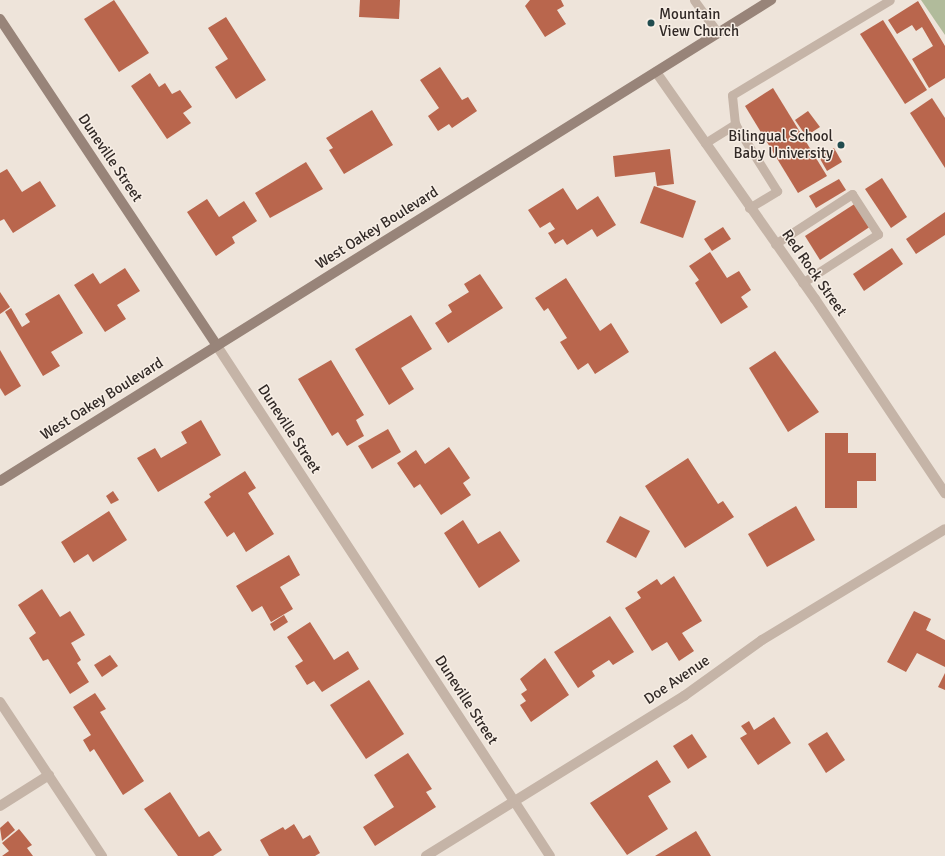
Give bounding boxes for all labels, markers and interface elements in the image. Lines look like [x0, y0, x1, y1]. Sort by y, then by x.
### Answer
place label: Mountain View Church [659, 5, 739, 40]
marker: Mountain View Church [646, 18, 656, 28]
street label: Duneville Street [74, 110, 146, 206]
place label: Bilingual School Baby University [728, 127, 833, 162]
marker: Bilingual School Baby University [836, 140, 846, 150]
street label: West Oakey Boulevard [312, 183, 442, 273]
street label: Red Rock Street [778, 226, 850, 320]
street label: West Oakey Boulevard [37, 354, 167, 444]
street label: Duneville Street [254, 381, 324, 477]
street label: Doe Avenue [641, 651, 713, 709]
street label: Duneville Street [431, 652, 501, 748]

